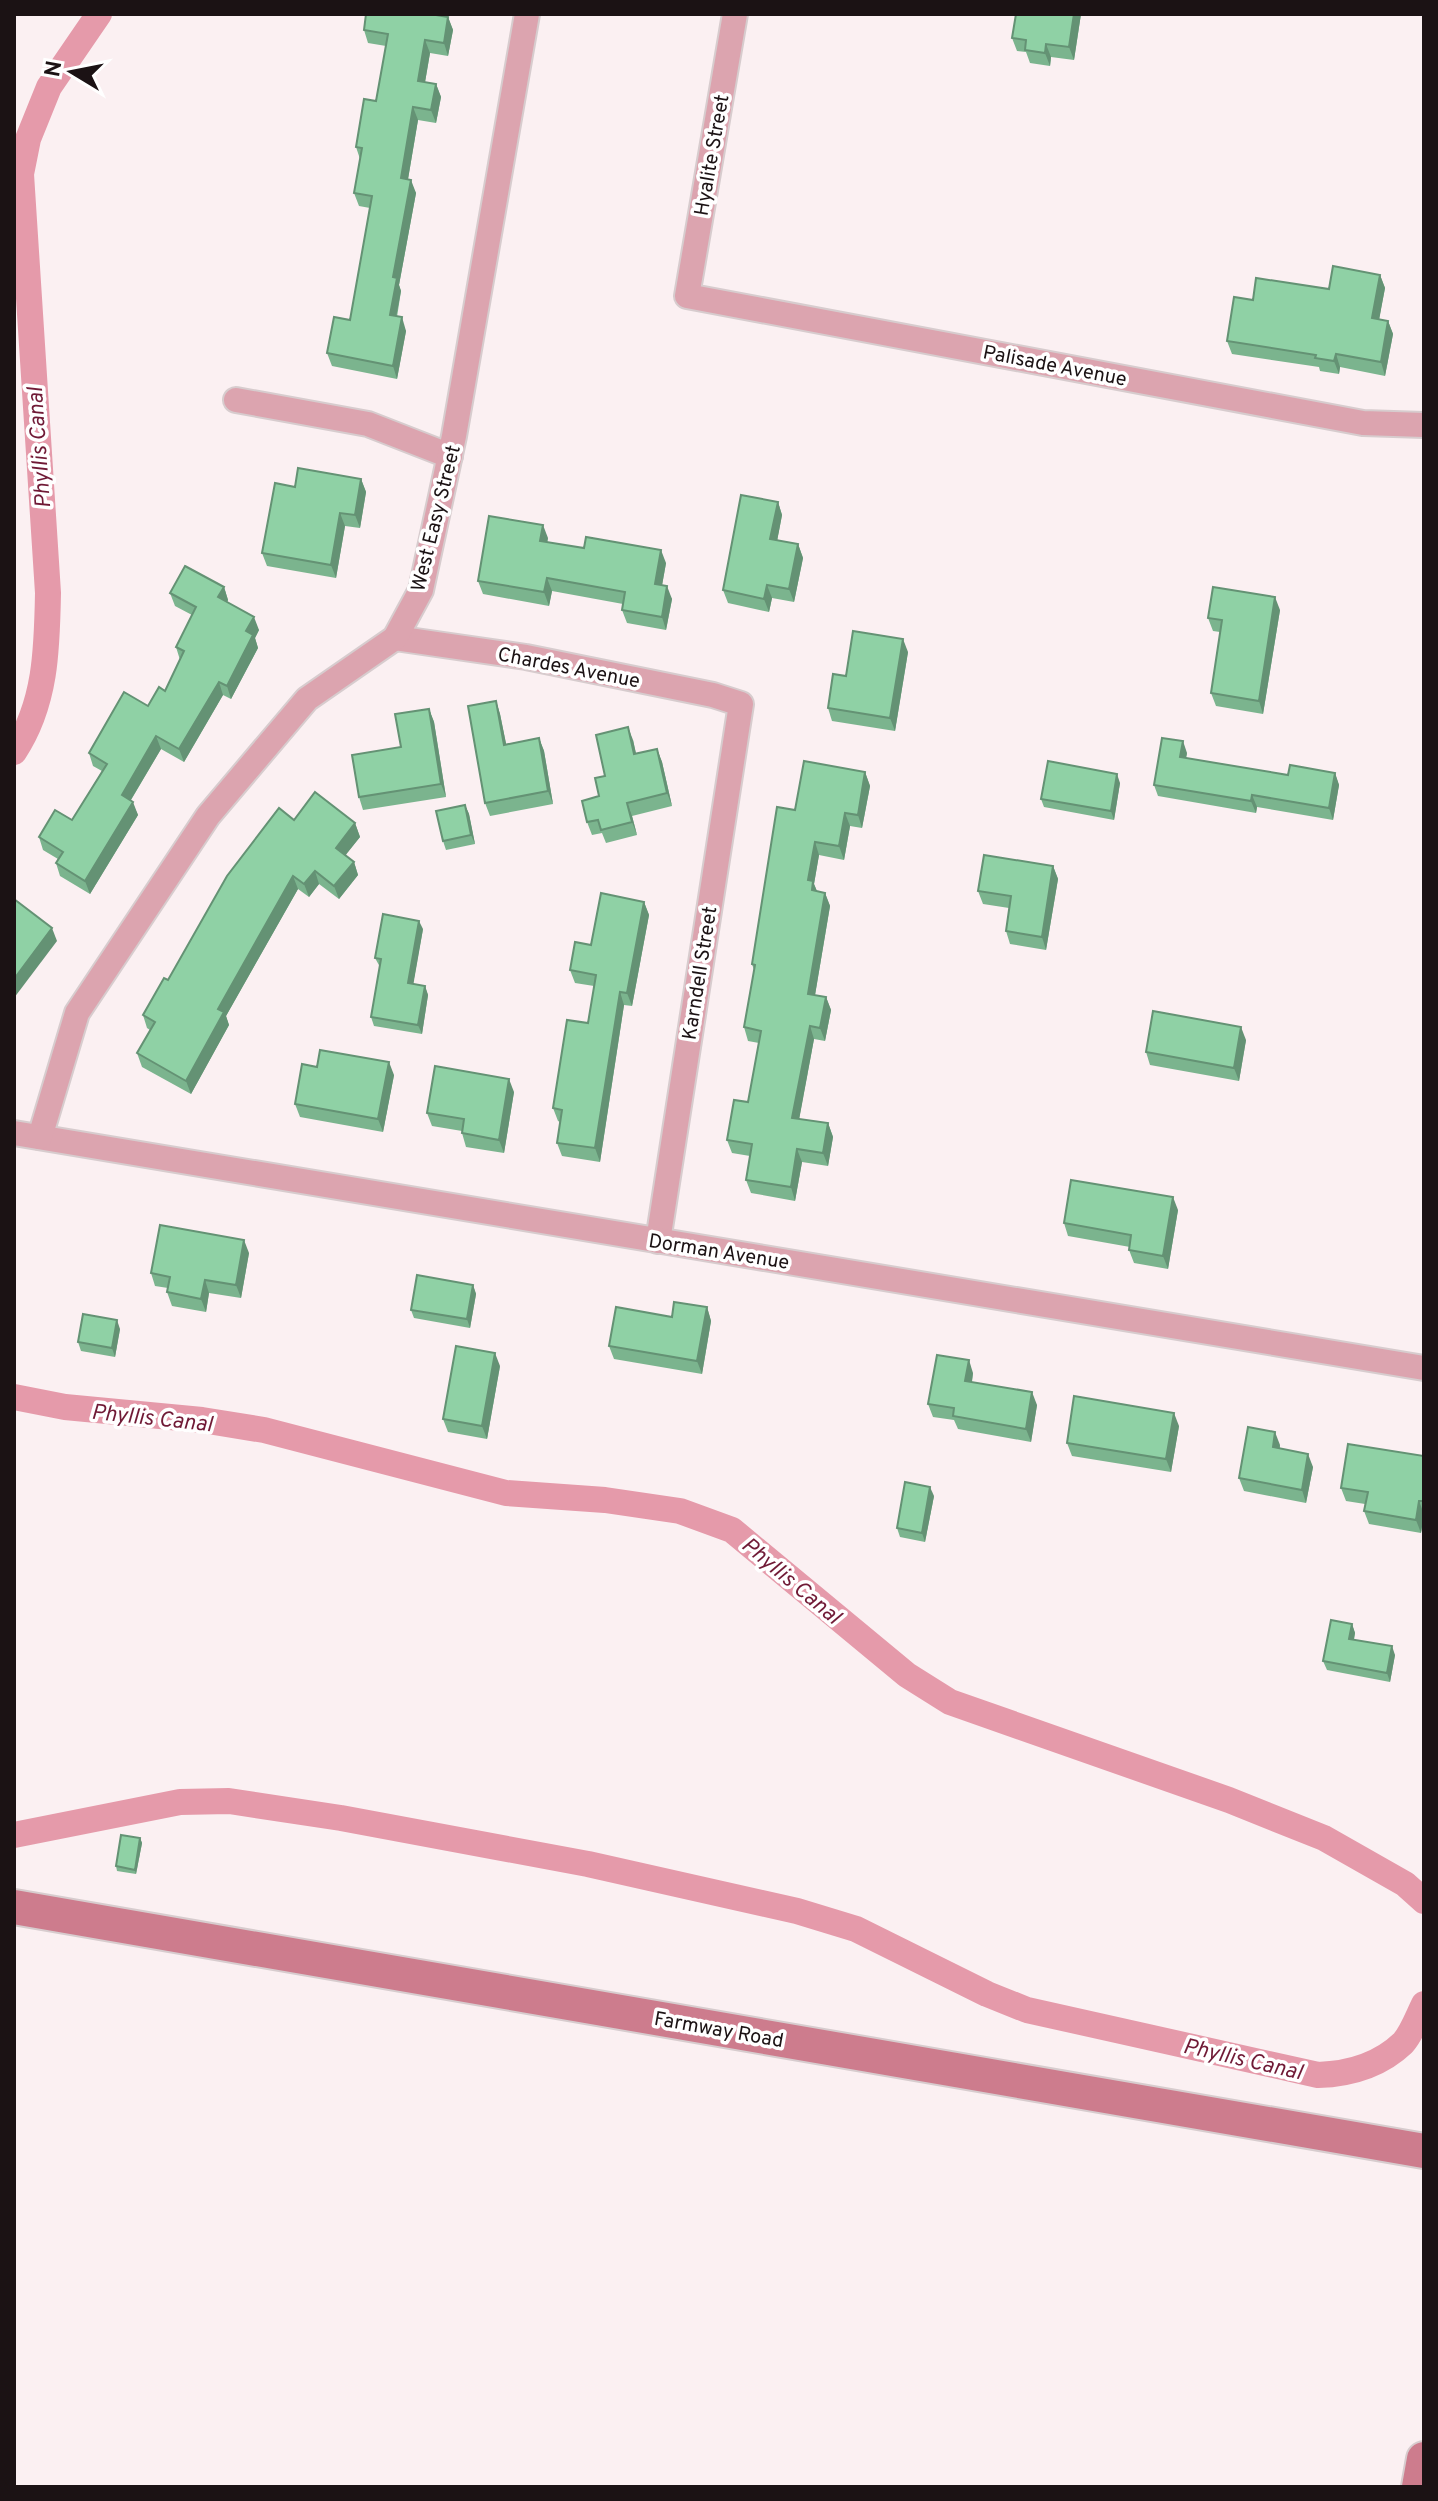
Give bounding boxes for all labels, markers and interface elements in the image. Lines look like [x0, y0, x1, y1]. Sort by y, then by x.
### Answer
north arrow [32, 32, 112, 112]
text: N [40, 59, 69, 79]
street label: Hyalite Street [689, 93, 736, 218]
street label: Palisade Avenue [981, 340, 1129, 394]
water label: Phyllis Canal [23, 385, 58, 509]
street label: West Easy Street [406, 442, 468, 594]
street label: Chardes Avenue [495, 642, 642, 695]
street label: Karndell Street [678, 905, 724, 1042]
street label: Dorman Avenue [647, 1229, 791, 1277]
water label: Phyllis Canal [90, 1400, 215, 1439]
water label: Phyllis Canal [735, 1533, 847, 1632]
street label: Farmway Road [652, 2007, 785, 2055]
water label: Phyllis Canal [1180, 2034, 1306, 2088]

